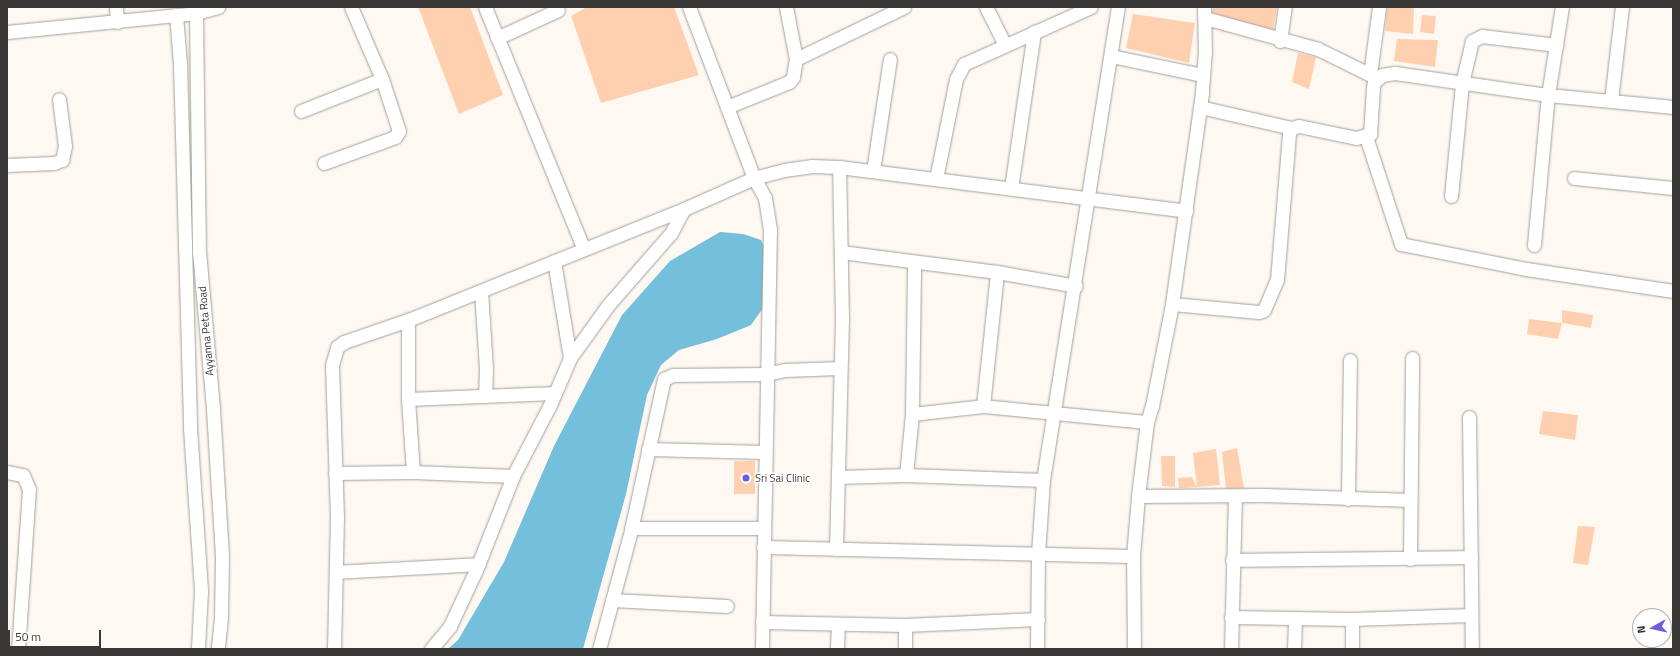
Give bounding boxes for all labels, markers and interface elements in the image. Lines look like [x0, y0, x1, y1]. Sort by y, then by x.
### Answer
street label: Ayyanna Peta Road [196, 286, 216, 376]
place label: Sri Sai Clinic [755, 471, 810, 485]
marker: Sri Sai Clinic [740, 472, 752, 484]
north arrow [1632, 608, 1672, 648]
scale bar [10, 622, 103, 648]
text: N [1633, 625, 1650, 634]
text: 50 m [15, 627, 41, 646]

